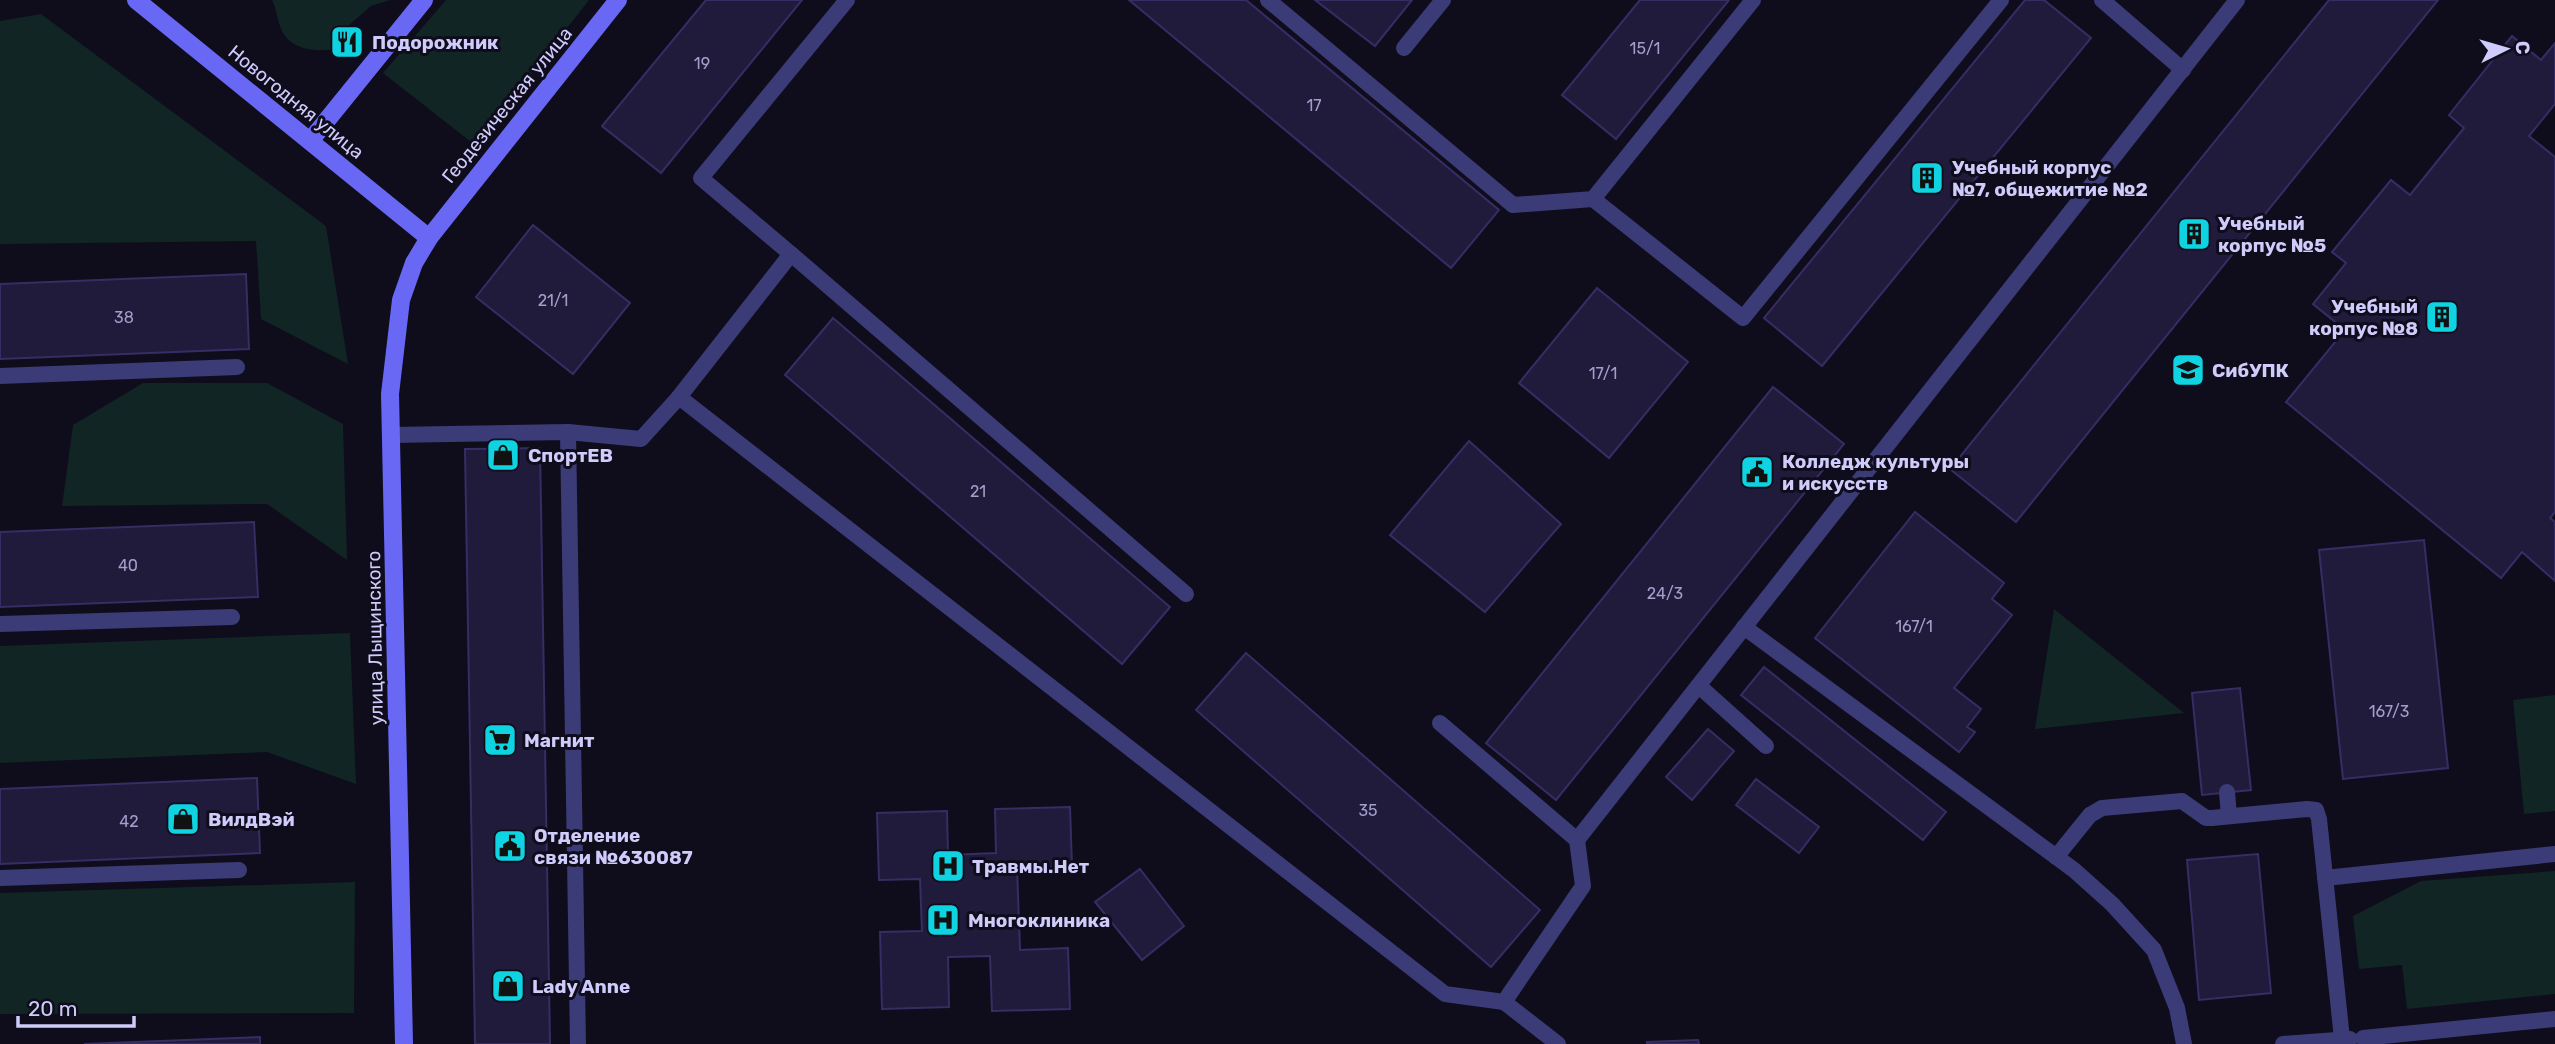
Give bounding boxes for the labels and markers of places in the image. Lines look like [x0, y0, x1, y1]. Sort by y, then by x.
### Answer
restaurant icon: Подорожник [328, 23, 366, 61]
place label: Подорожник [372, 31, 499, 54]
place label: Учебный корпус №7, общежитие №2 [1952, 156, 2148, 201]
building icon: Учебный корпус №7, общежитие №2 [1908, 159, 1946, 197]
place label: Учебный корпус №5 [2218, 212, 2326, 257]
building icon: Учебный корпус №5 [2175, 215, 2213, 253]
place label: Учебный корпус №8 [2309, 295, 2418, 340]
building icon: Учебный корпус №8 [2423, 298, 2461, 336]
school or university icon: СибУПК [2169, 351, 2207, 389]
place label: СибУПК [2212, 359, 2289, 382]
shop icon: СпортЕВ [484, 436, 522, 474]
place label: СпортЕВ [528, 444, 613, 467]
place label: Колледж культуры и искусств [1782, 450, 1969, 495]
public building icon: Колледж культуры и искусств [1738, 453, 1776, 491]
supermarket icon: Магнит [481, 721, 519, 759]
place label: Магнит [524, 729, 595, 752]
shop icon: ВилдВэй [164, 800, 202, 838]
place label: ВилдВэй [208, 808, 295, 831]
place label: Отделение связи №630087 [534, 824, 693, 869]
public building icon: Отделение связи №630087 [491, 827, 529, 865]
hospital icon: Травмы.Нет [929, 847, 967, 885]
place label: Травмы.Нет [972, 855, 1090, 878]
hospital icon: Многоклиника [924, 901, 962, 939]
place label: Многоклиника [968, 909, 1110, 932]
shop icon: Lady Anne [489, 967, 527, 1005]
place label: Lady Anne [532, 975, 630, 998]

